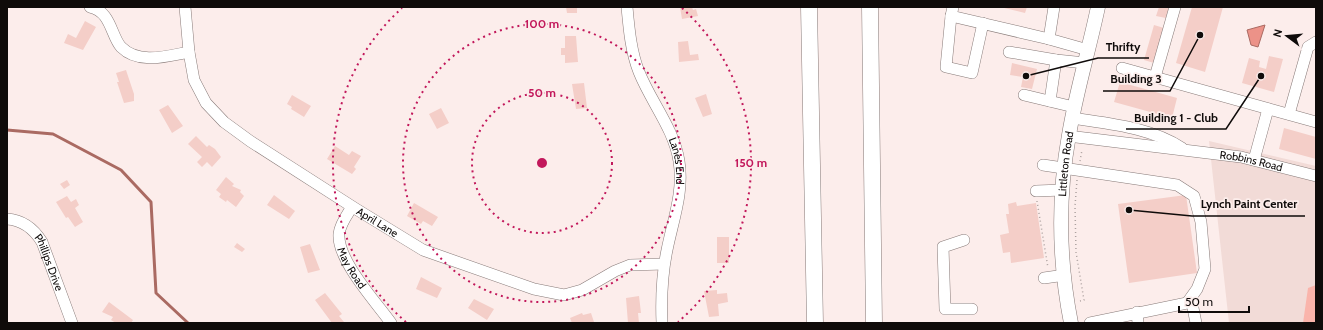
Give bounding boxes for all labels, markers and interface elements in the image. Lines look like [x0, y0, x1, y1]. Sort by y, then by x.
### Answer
text: 100 m [525, 16, 559, 31]
north arrow [1267, 16, 1307, 56]
text: N [1270, 28, 1285, 39]
callout: Thrifty [1098, 34, 1149, 58]
text: Thrifty [1106, 39, 1141, 54]
callout: Building 3 [1103, 67, 1170, 91]
text: Building 3 [1110, 71, 1162, 86]
text: 50 m [528, 85, 556, 100]
callout: Building 1 - Club [1126, 105, 1226, 129]
text: Building 1 - Club [1134, 110, 1218, 125]
street label: Littleton Road [1055, 130, 1077, 197]
street label: Lanes End [666, 135, 687, 185]
street label: Robbins Road [1219, 147, 1284, 174]
text: 150 m [735, 155, 767, 170]
centre of rings [535, 156, 549, 170]
callout: Lynch Paint Center [1192, 192, 1305, 216]
text: Lynch Paint Center [1201, 196, 1297, 211]
street label: April Lane [354, 204, 401, 240]
street label: Phillips Drive [31, 231, 67, 293]
street label: May Road [334, 245, 369, 291]
scale bar [1179, 288, 1249, 314]
text: 50 m [1185, 294, 1213, 309]

